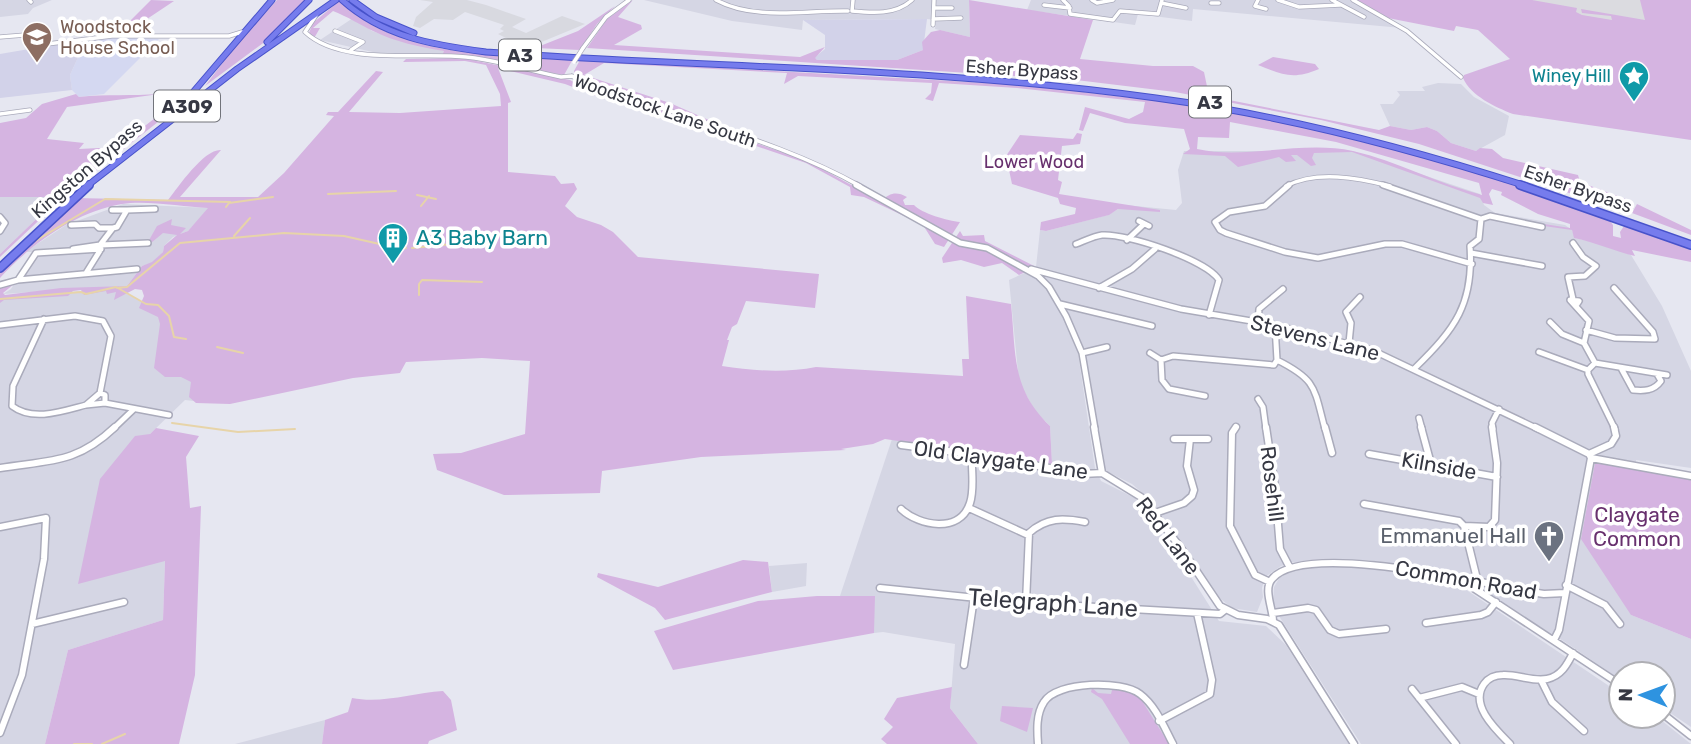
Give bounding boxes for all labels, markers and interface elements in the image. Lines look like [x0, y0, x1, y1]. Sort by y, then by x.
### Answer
place label: Woodstock House School [60, 16, 175, 59]
school or university icon: Woodstock House School [20, 20, 54, 64]
road number: A3 [499, 40, 541, 70]
street label: Esher Bypass [965, 55, 1079, 85]
place icon: Winey Hill [1617, 59, 1651, 103]
place label: Winey Hill [1532, 65, 1611, 87]
street label: Woodstock Lane South [571, 69, 759, 153]
road number: A3 [1189, 86, 1231, 118]
road number: A309 [154, 90, 220, 122]
street label: Kingston Bypass [27, 115, 147, 223]
park label: Lower Wood [984, 151, 1084, 173]
street label: Esher Bypass [1521, 160, 1635, 218]
building icon: A3 Baby Barn [376, 221, 410, 265]
place label: A3 Baby Barn [416, 225, 548, 250]
street label: Stevens Lane [1248, 309, 1382, 366]
street label: Old Claygate Lane [912, 435, 1090, 484]
street label: Rosehill [1255, 445, 1290, 523]
street label: Kilnside [1400, 447, 1478, 484]
street label: Red Lane [1131, 492, 1206, 580]
park label: Claygate Common [1593, 502, 1681, 551]
church icon: Emmanuel Hall [1532, 519, 1566, 563]
place label: Emmanuel Hall [1380, 523, 1526, 548]
street label: Common Road [1393, 555, 1539, 604]
street label: Telegraph Lane [967, 583, 1139, 623]
north arrow [1607, 660, 1677, 730]
text: N [1614, 688, 1637, 702]

